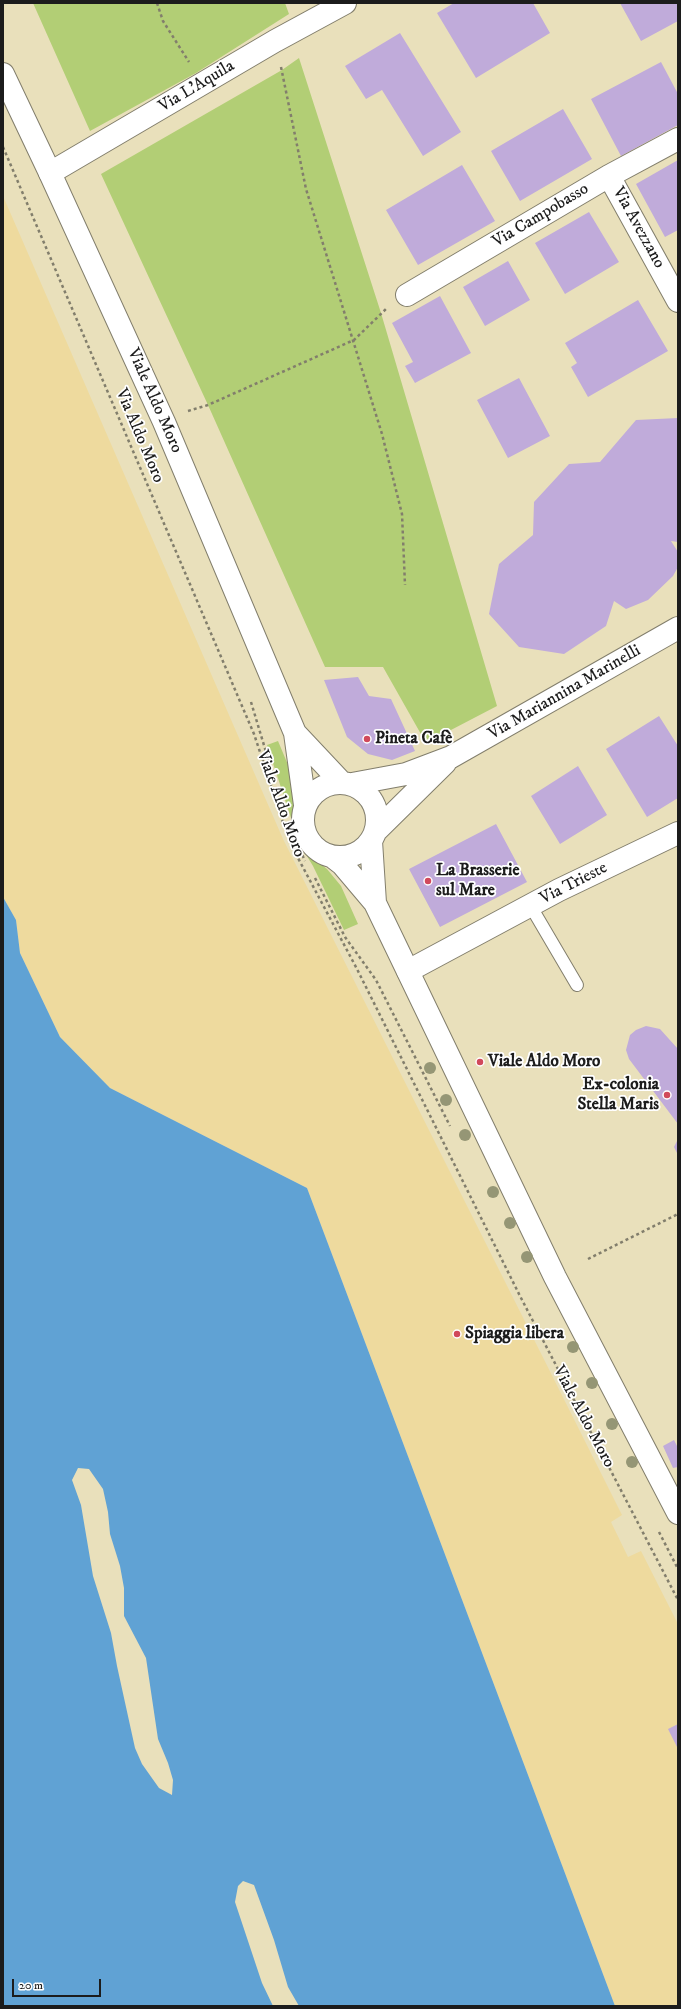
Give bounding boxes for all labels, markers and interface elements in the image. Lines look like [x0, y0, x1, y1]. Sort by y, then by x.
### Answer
street label: Via L'Aquila [155, 56, 239, 118]
street label: Via Campobasso [489, 179, 593, 253]
street label: Via Avezzano [607, 184, 669, 272]
street label: Viale Aldo Moro [122, 346, 186, 456]
street label: Via Aldo Moro [110, 386, 168, 486]
street label: Via Mariannina Marinelli [485, 641, 645, 745]
place label: Pineta Cafè [375, 729, 452, 749]
marker: Pineta Cafè [362, 734, 372, 744]
street label: Viale Aldo Moro [251, 748, 309, 860]
street label: Via Trieste [537, 858, 611, 910]
place label: La Brasserie sul Mare [436, 861, 519, 901]
marker: La Brasserie sul Mare [423, 876, 433, 886]
place label: Viale Aldo Moro [488, 1052, 600, 1072]
marker: Viale Aldo Moro [475, 1057, 485, 1067]
place label: Ex-colonia Stella Maris [577, 1075, 659, 1115]
marker: Ex-colonia Stella Maris [662, 1090, 672, 1100]
place label: Spiaggia libera [465, 1324, 564, 1344]
marker: Spiaggia libera [452, 1329, 462, 1339]
street label: Viale Aldo Moro [548, 1363, 618, 1471]
scale bar [14, 1971, 103, 1997]
text: 20 m [19, 1978, 43, 1993]

